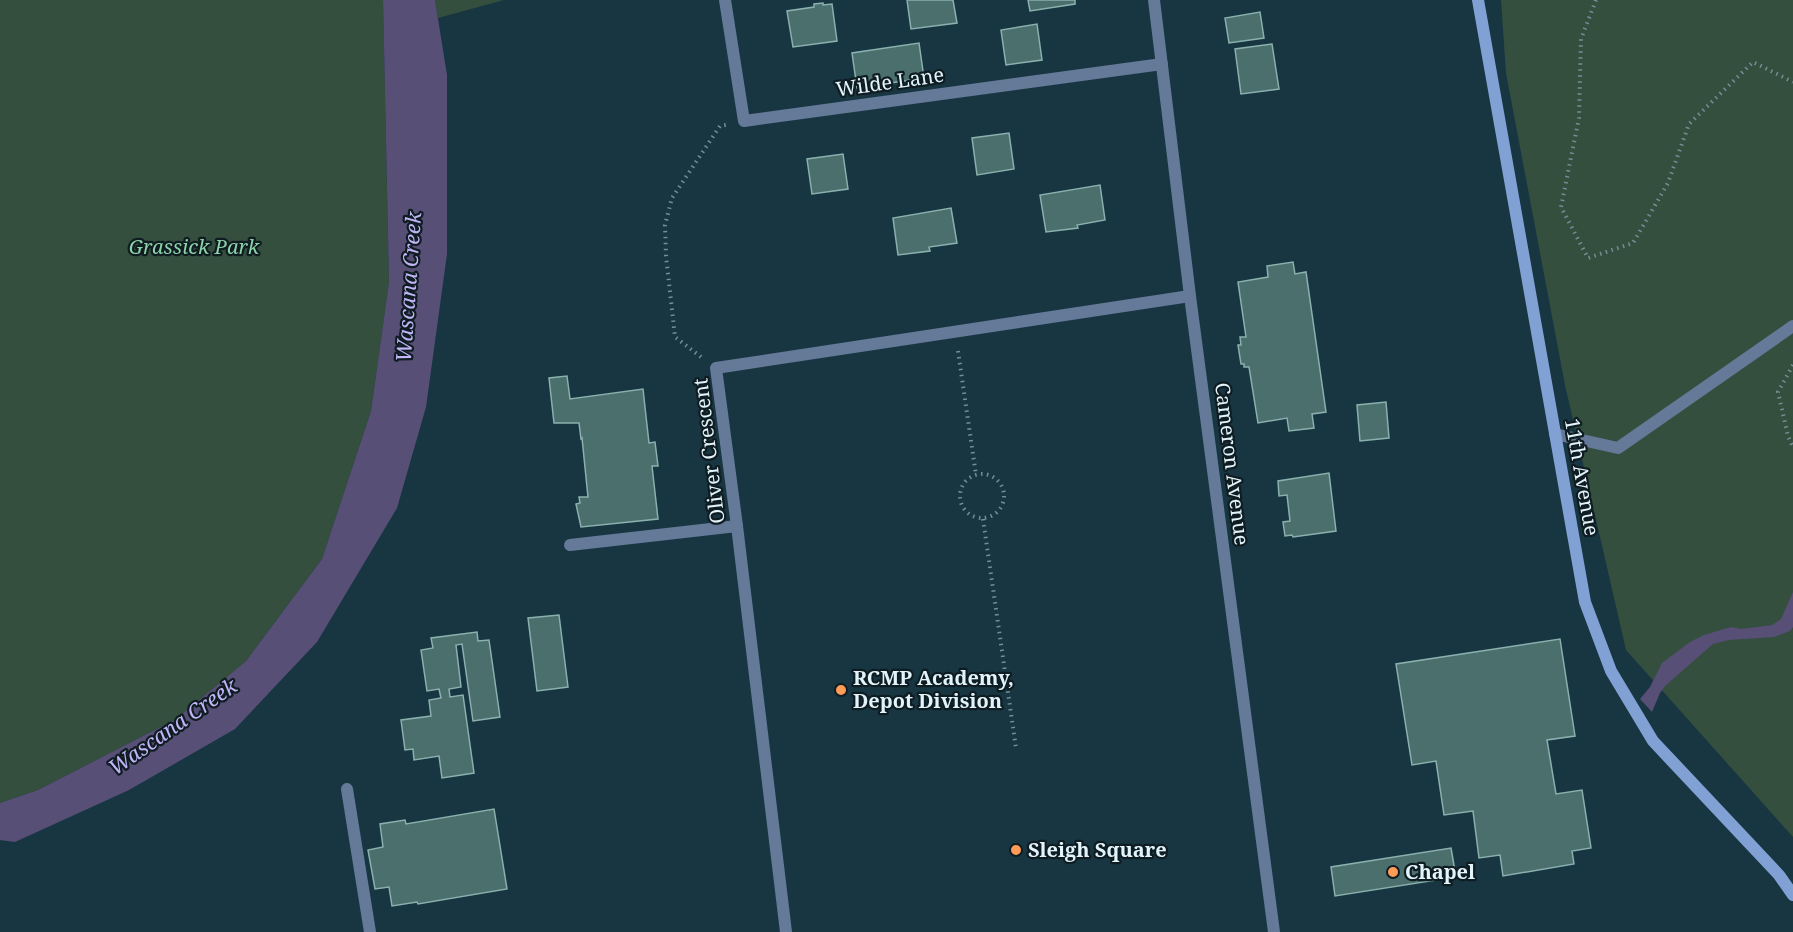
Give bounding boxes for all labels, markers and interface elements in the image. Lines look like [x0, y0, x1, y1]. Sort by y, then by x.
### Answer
street label: Wilde Lane [834, 61, 946, 102]
water label: Wascana Creek [389, 210, 427, 363]
park label: Grassick Park [129, 233, 260, 260]
street label: Oliver Crescent [686, 377, 731, 525]
street label: Cameron Avenue [1209, 381, 1256, 547]
street label: 11th Avenue [1559, 416, 1606, 538]
place label: RCMP Academy, Depot Division [853, 664, 1014, 714]
water label: Wascana Creek [103, 671, 243, 781]
marker: RCMP Academy, Depot Division [834, 683, 848, 697]
place label: Sleigh Square [1028, 836, 1167, 863]
marker: Sleigh Square [1009, 843, 1023, 857]
place label: Chapel [1405, 858, 1475, 885]
marker: Chapel [1386, 865, 1400, 879]

